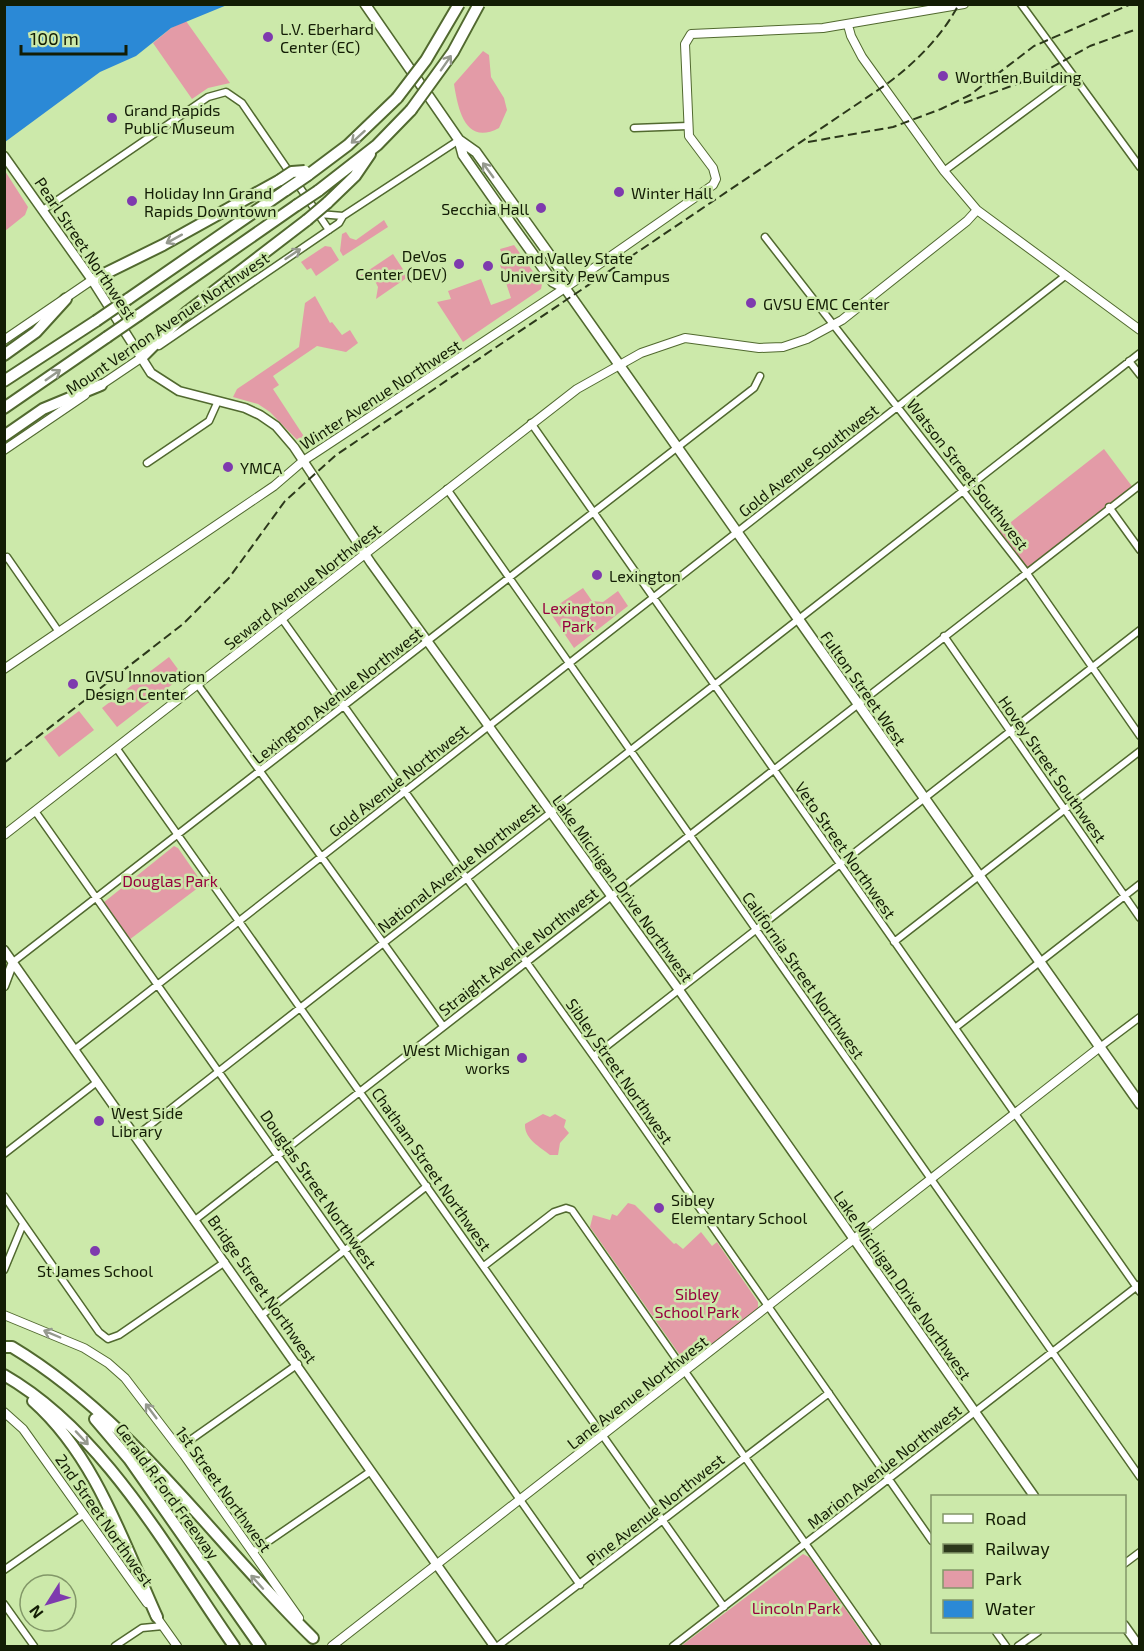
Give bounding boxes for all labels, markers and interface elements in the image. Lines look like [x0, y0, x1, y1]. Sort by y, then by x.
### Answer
scale bar [21, 18, 126, 56]
place label: L.V. Eberhard Center (EC) [280, 19, 374, 56]
text: 100 m [30, 27, 79, 49]
marker: L.V. Eberhard Center (EC) [261, 30, 275, 44]
one-way arrow [440, 55, 452, 71]
place label: Worthen Building [955, 67, 1081, 86]
marker: Worthen Building [936, 69, 950, 83]
place label: Grand Rapids Public Museum [124, 100, 235, 137]
marker: Grand Rapids Public Museum [105, 111, 119, 125]
one-way arrow [350, 130, 366, 143]
one-way arrow [482, 162, 495, 178]
street label: Pearl Street Northwest [31, 173, 141, 323]
place label: Holiday Inn Grand Rapids Downtown [144, 183, 277, 220]
place label: Winter Hall [631, 183, 713, 202]
marker: Winter Hall [612, 185, 626, 199]
marker: Holiday Inn Grand Rapids Downtown [125, 194, 139, 208]
place label: Secchia Hall [441, 199, 529, 218]
marker: Secchia Hall [534, 201, 548, 215]
one-way arrow [165, 234, 183, 245]
place label: DeVos Center (DEV) [355, 246, 447, 283]
street label: Mount Vernon Avenue Northwest [62, 248, 272, 398]
one-way arrow [284, 248, 301, 260]
place label: Grand Valley State University Pew Campus [500, 248, 670, 285]
marker: DeVos Center (DEV) [452, 257, 466, 271]
marker: Grand Valley State University Pew Campus [481, 259, 495, 273]
place label: GVSU EMC Center [763, 294, 890, 313]
marker: GVSU EMC Center [744, 296, 758, 310]
street label: Winter Avenue Northwest [296, 335, 464, 453]
one-way arrow [44, 369, 60, 381]
street label: Watson Street Southwest [903, 395, 1033, 553]
street label: Gold Avenue Southwest [734, 400, 882, 520]
place label: YMCA [240, 458, 282, 477]
marker: YMCA [221, 460, 235, 474]
street label: Seward Avenue Northwest [220, 519, 384, 653]
place label: Lexington [609, 566, 681, 585]
marker: Lexington [590, 568, 604, 582]
park label: Lexington Park [542, 598, 614, 635]
street label: Lexington Avenue Northwest [248, 623, 426, 767]
street label: Fulton Street West [817, 627, 911, 749]
place label: GVSU Innovation Design Center [85, 666, 205, 703]
marker: GVSU Innovation Design Center [66, 677, 80, 691]
street label: Hovey Street Southwest [995, 692, 1111, 846]
street label: Gold Avenue Northwest [325, 720, 471, 840]
street label: Veto Street Northwest [792, 778, 900, 922]
street label: Lake Michigan Drive Northwest [549, 791, 697, 985]
street label: National Avenue Northwest [373, 798, 543, 936]
park label: Douglas Park [122, 871, 218, 890]
street label: Straight Avenue Northwest [435, 883, 601, 1019]
street label: California Street Northwest [739, 888, 869, 1062]
street label: Sibley Street Northwest [563, 995, 677, 1147]
place label: West Michigan works [403, 1040, 510, 1077]
marker: West Michigan works [515, 1051, 529, 1065]
street label: Chatham Street Northwest [368, 1084, 496, 1254]
place label: West Side Library [111, 1103, 183, 1140]
street label: Douglas Street Northwest [257, 1106, 381, 1272]
marker: West Side Library [92, 1114, 106, 1128]
street label: Lake Michigan Drive Northwest [830, 1187, 976, 1383]
place label: Sibley Elementary School [671, 1190, 807, 1227]
marker: Sibley Elementary School [652, 1201, 666, 1215]
street label: Bridge Street Northwest [205, 1211, 321, 1367]
marker: St James School [88, 1244, 102, 1258]
place label: St James School [37, 1261, 153, 1280]
park label: Sibley School Park [655, 1284, 739, 1321]
one-way arrow [43, 1328, 61, 1339]
street label: Lane Avenue Northwest [563, 1331, 711, 1453]
street label: Marion Avenue Northwest [803, 1400, 965, 1532]
one-way arrow [145, 1403, 157, 1419]
street label: Gerald R Ford Freeway [112, 1419, 224, 1563]
street label: 1st Street Northwest [172, 1423, 276, 1555]
one-way arrow [75, 1430, 89, 1445]
street label: Pine Avenue Northwest [582, 1449, 728, 1569]
street label: 2nd Street Northwest [52, 1450, 158, 1590]
legend [931, 1495, 1126, 1633]
text: Road [985, 1507, 1026, 1529]
text: Railway [985, 1537, 1050, 1559]
text: Park [985, 1567, 1022, 1589]
north arrow [18, 1573, 78, 1633]
one-way arrow [250, 1574, 265, 1589]
text: Water [985, 1597, 1035, 1619]
park label: Lincoln Park [752, 1598, 840, 1617]
text: N [25, 1602, 47, 1623]

